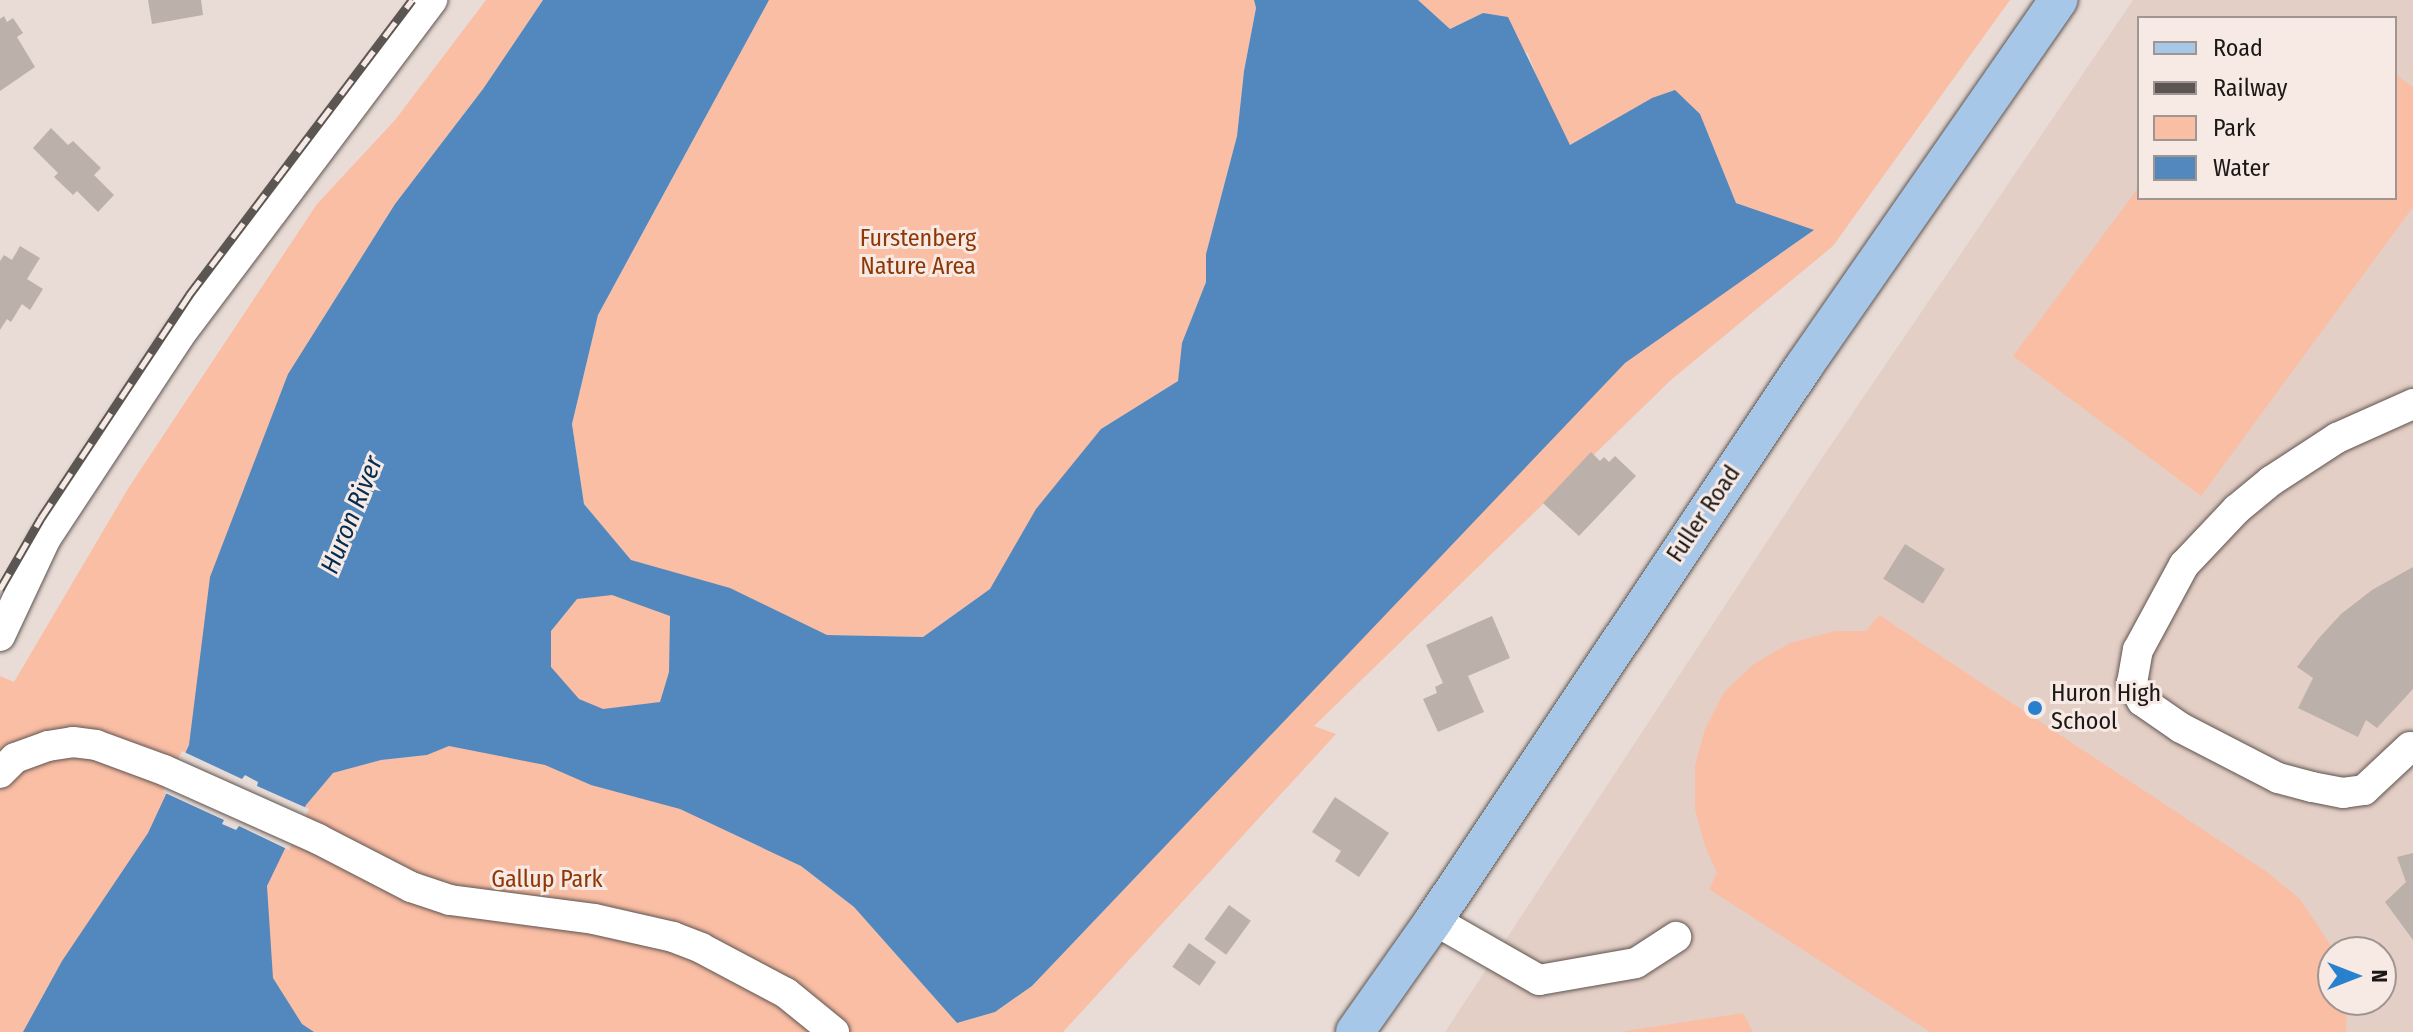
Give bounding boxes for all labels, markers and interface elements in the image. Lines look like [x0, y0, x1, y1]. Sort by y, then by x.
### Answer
legend [2137, 16, 2397, 200]
text: Road [2213, 34, 2263, 62]
text: Railway [2213, 74, 2288, 102]
text: Park [2213, 114, 2256, 142]
text: Water [2213, 154, 2270, 182]
park label: Furstenberg Nature Area [860, 225, 976, 281]
water label: Huron River [314, 452, 390, 578]
street label: Fuller Road [1661, 460, 1747, 568]
place label: Huron High School [2051, 680, 2161, 736]
marker: Huron High School [2026, 699, 2044, 717]
park label: Gallup Park [491, 866, 603, 894]
north arrow [2317, 936, 2397, 1016]
text: N [2366, 969, 2393, 983]

